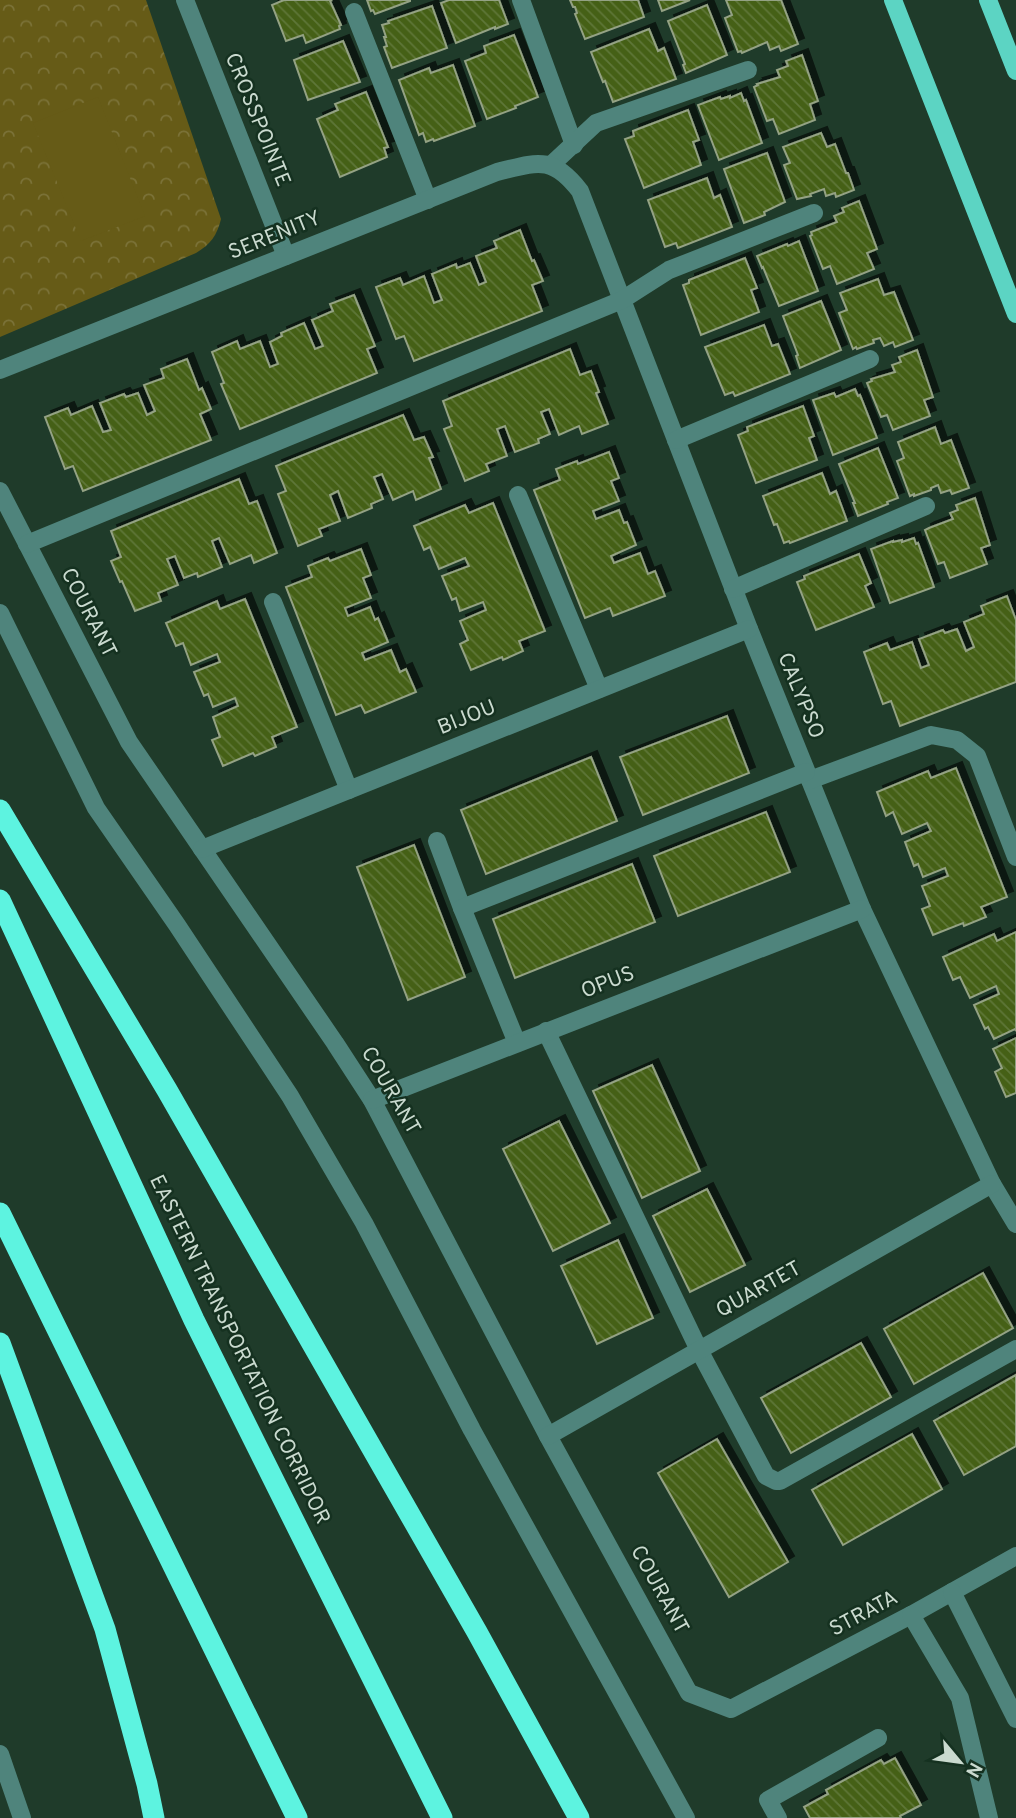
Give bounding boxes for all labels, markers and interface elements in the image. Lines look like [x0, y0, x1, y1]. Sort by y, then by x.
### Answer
street label: CROSSPOINTE [218, 49, 296, 191]
street label: SERENITY [225, 205, 325, 267]
street label: COURANT [54, 564, 122, 662]
street label: CALYPSO [771, 649, 829, 743]
street label: BIJOU [434, 694, 500, 742]
street label: OPUS [577, 960, 639, 1006]
street label: COURANT [354, 1042, 426, 1140]
street label: EASTERN TRANSPORTATION CORRIDOR [142, 1171, 336, 1529]
street label: QUARTET [712, 1256, 806, 1324]
street label: COURANT [624, 1541, 694, 1639]
street label: STRATA [825, 1585, 903, 1643]
north arrow [925, 1727, 995, 1797]
text: N [959, 1757, 987, 1781]

